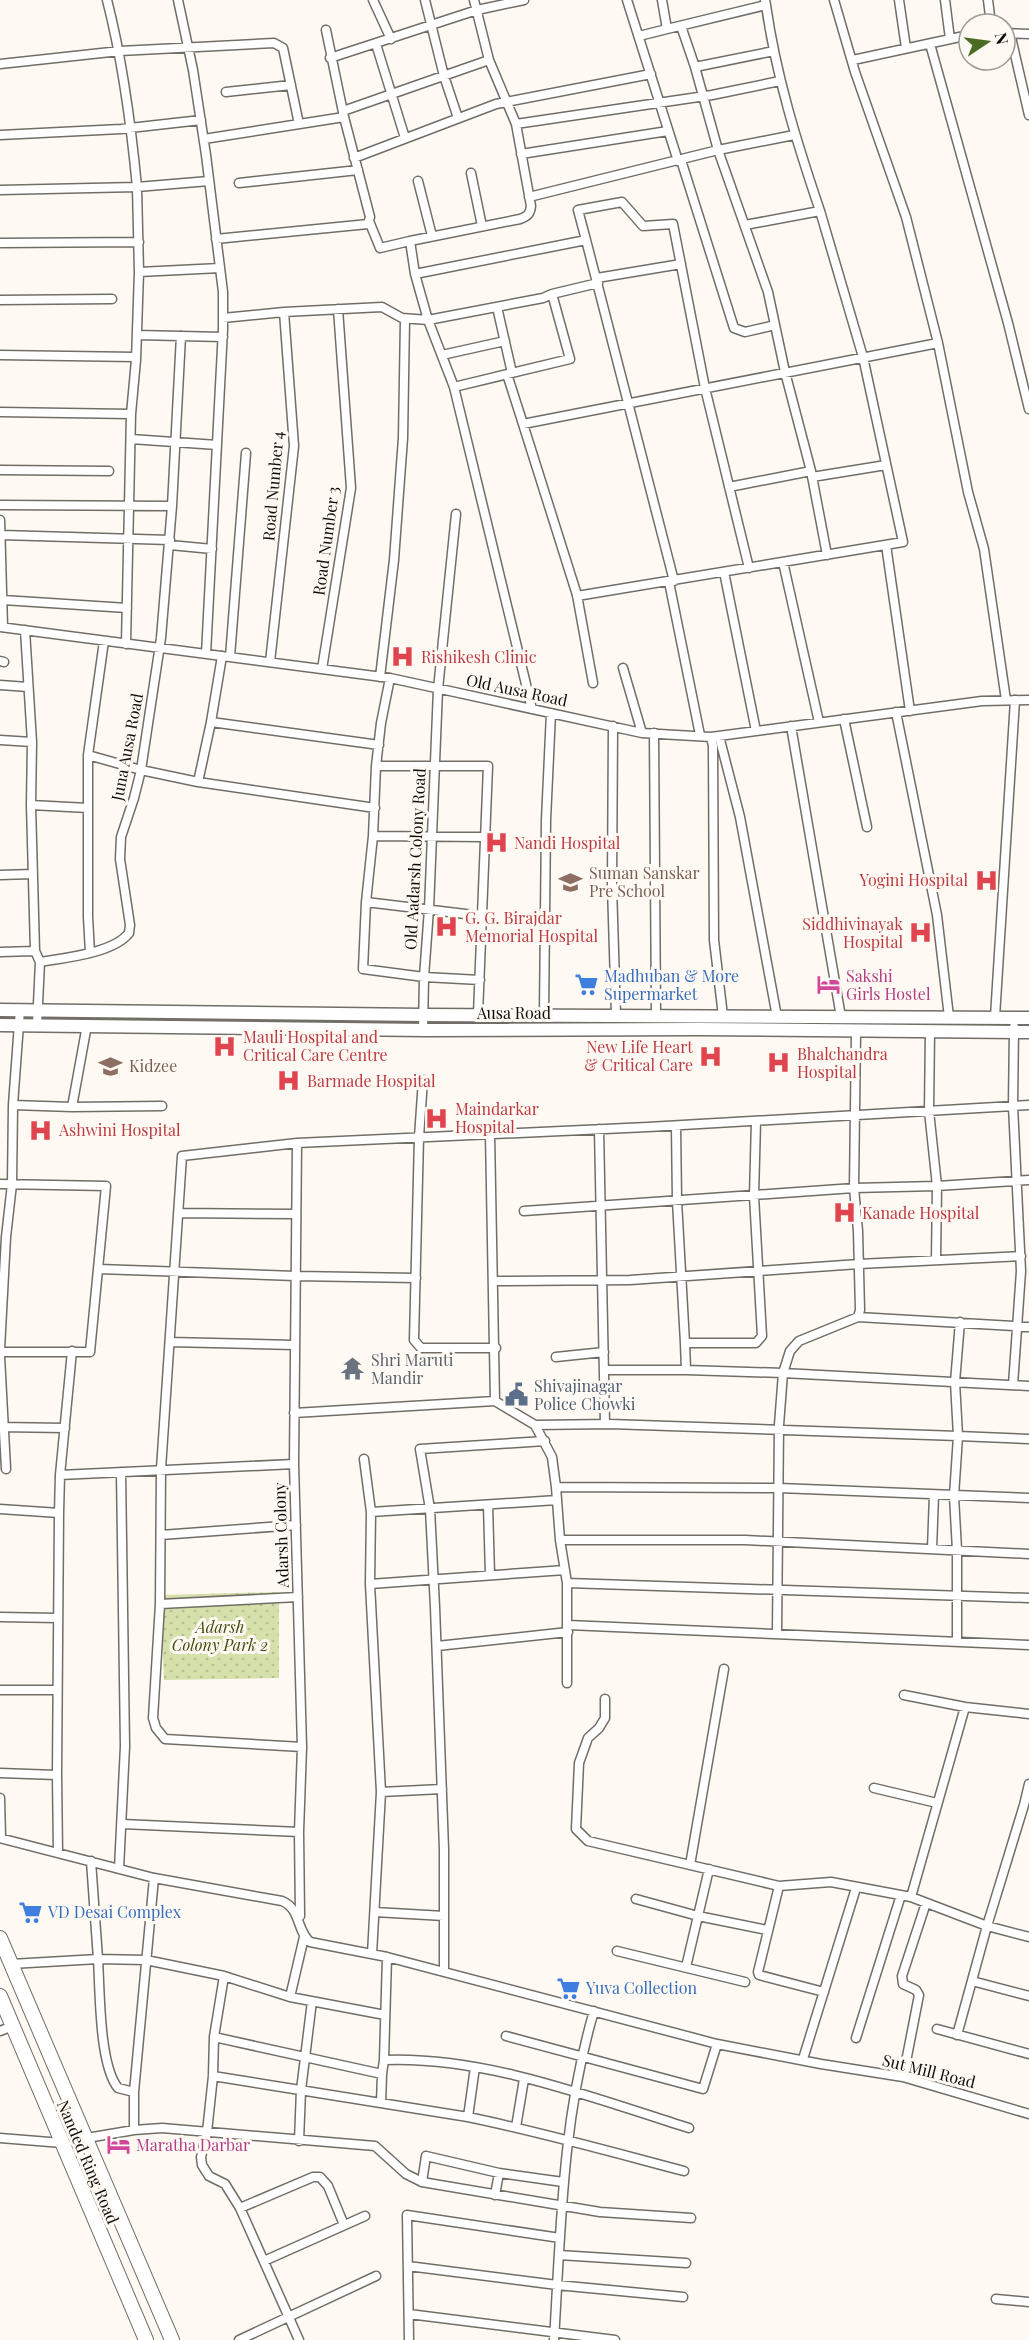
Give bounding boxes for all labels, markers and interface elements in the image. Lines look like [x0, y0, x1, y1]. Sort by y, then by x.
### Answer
north arrow [957, 12, 1017, 72]
text: N [991, 31, 1014, 47]
street label: Road Number 4 [257, 430, 288, 542]
street label: Road Number 3 [307, 485, 344, 597]
hospital icon: Rishikesh Clinic [390, 644, 416, 670]
place label: Rishikesh Clinic [421, 646, 537, 667]
street label: Old Ausa Road [465, 669, 570, 710]
street label: Juna Ausa Road [106, 691, 147, 804]
street label: Old Aadarsh Colony Road [399, 768, 430, 950]
hospital icon: Nandi Hospital [483, 830, 509, 856]
place label: Nandi Hospital [514, 832, 621, 853]
place label: Suman Sanskar Pre School [589, 862, 700, 901]
hospital icon: Yogini Hospital [973, 867, 999, 893]
school or university icon: Suman Sanskar Pre School [558, 869, 584, 895]
place label: Yogini Hospital [859, 869, 968, 890]
place label: G. G. Birajdar Memorial Hospital [465, 907, 598, 946]
place label: Siddhivinayak Hospital [802, 913, 903, 952]
hospital icon: G. G. Birajdar Memorial Hospital [434, 914, 460, 940]
hospital icon: Siddhivinayak Hospital [908, 920, 934, 946]
place label: Madhuban & More Supermarket [604, 965, 739, 1004]
place label: Sakshi Girls Hostel [846, 965, 931, 1004]
supermarket icon: Madhuban & More Supermarket [573, 972, 599, 998]
hotel icon: Sakshi Girls Hostel [815, 972, 841, 998]
street label: Ausa Road [476, 1002, 551, 1023]
place label: Mauli Hospital and Critical Care Centre [243, 1026, 388, 1065]
hospital icon: Mauli Hospital and Critical Care Centre [212, 1033, 238, 1059]
place label: New Life Heart & Critical Care [584, 1036, 693, 1075]
hospital icon: New Life Heart & Critical Care [698, 1043, 724, 1069]
place label: Bhalchandra Hospital [797, 1043, 888, 1082]
hospital icon: Bhalchandra Hospital [766, 1050, 792, 1076]
school or university icon: Kidzee [98, 1053, 124, 1079]
place label: Kidzee [129, 1055, 177, 1076]
hospital icon: Barmade Hospital [276, 1068, 302, 1094]
place label: Barmade Hospital [307, 1070, 436, 1091]
place label: Maindarkar Hospital [455, 1098, 539, 1137]
hospital icon: Maindarkar Hospital [424, 1105, 450, 1131]
hospital icon: Ashwini Hospital [28, 1117, 54, 1143]
place label: Ashwini Hospital [58, 1119, 181, 1140]
hospital icon: Kanade Hospital [831, 1200, 857, 1226]
place label: Kanade Hospital [862, 1202, 980, 1223]
place label: Shri Maruti Mandir [371, 1349, 454, 1388]
temple icon: Shri Maruti Mandir [340, 1356, 366, 1382]
place label: Shivajinagar Police Chowki [534, 1375, 636, 1414]
public building icon: Shivajinagar Police Chowki [503, 1382, 529, 1408]
street label: Adarsh Colony [268, 1482, 293, 1589]
park label: Adarsh Colony Park 2 [172, 1616, 268, 1655]
supermarket icon: VD Desai Complex [17, 1899, 43, 1925]
place label: VD Desai Complex [47, 1901, 182, 1922]
supermarket icon: Yuva Collection [555, 1975, 581, 2001]
place label: Yuva Collection [585, 1977, 697, 1998]
street label: Sut Mill Road [880, 2049, 978, 2092]
street label: Nanded Ring Road [53, 2097, 124, 2227]
hotel icon: Maratha Darbar [105, 2132, 131, 2158]
place label: Maratha Darbar [136, 2134, 250, 2155]

